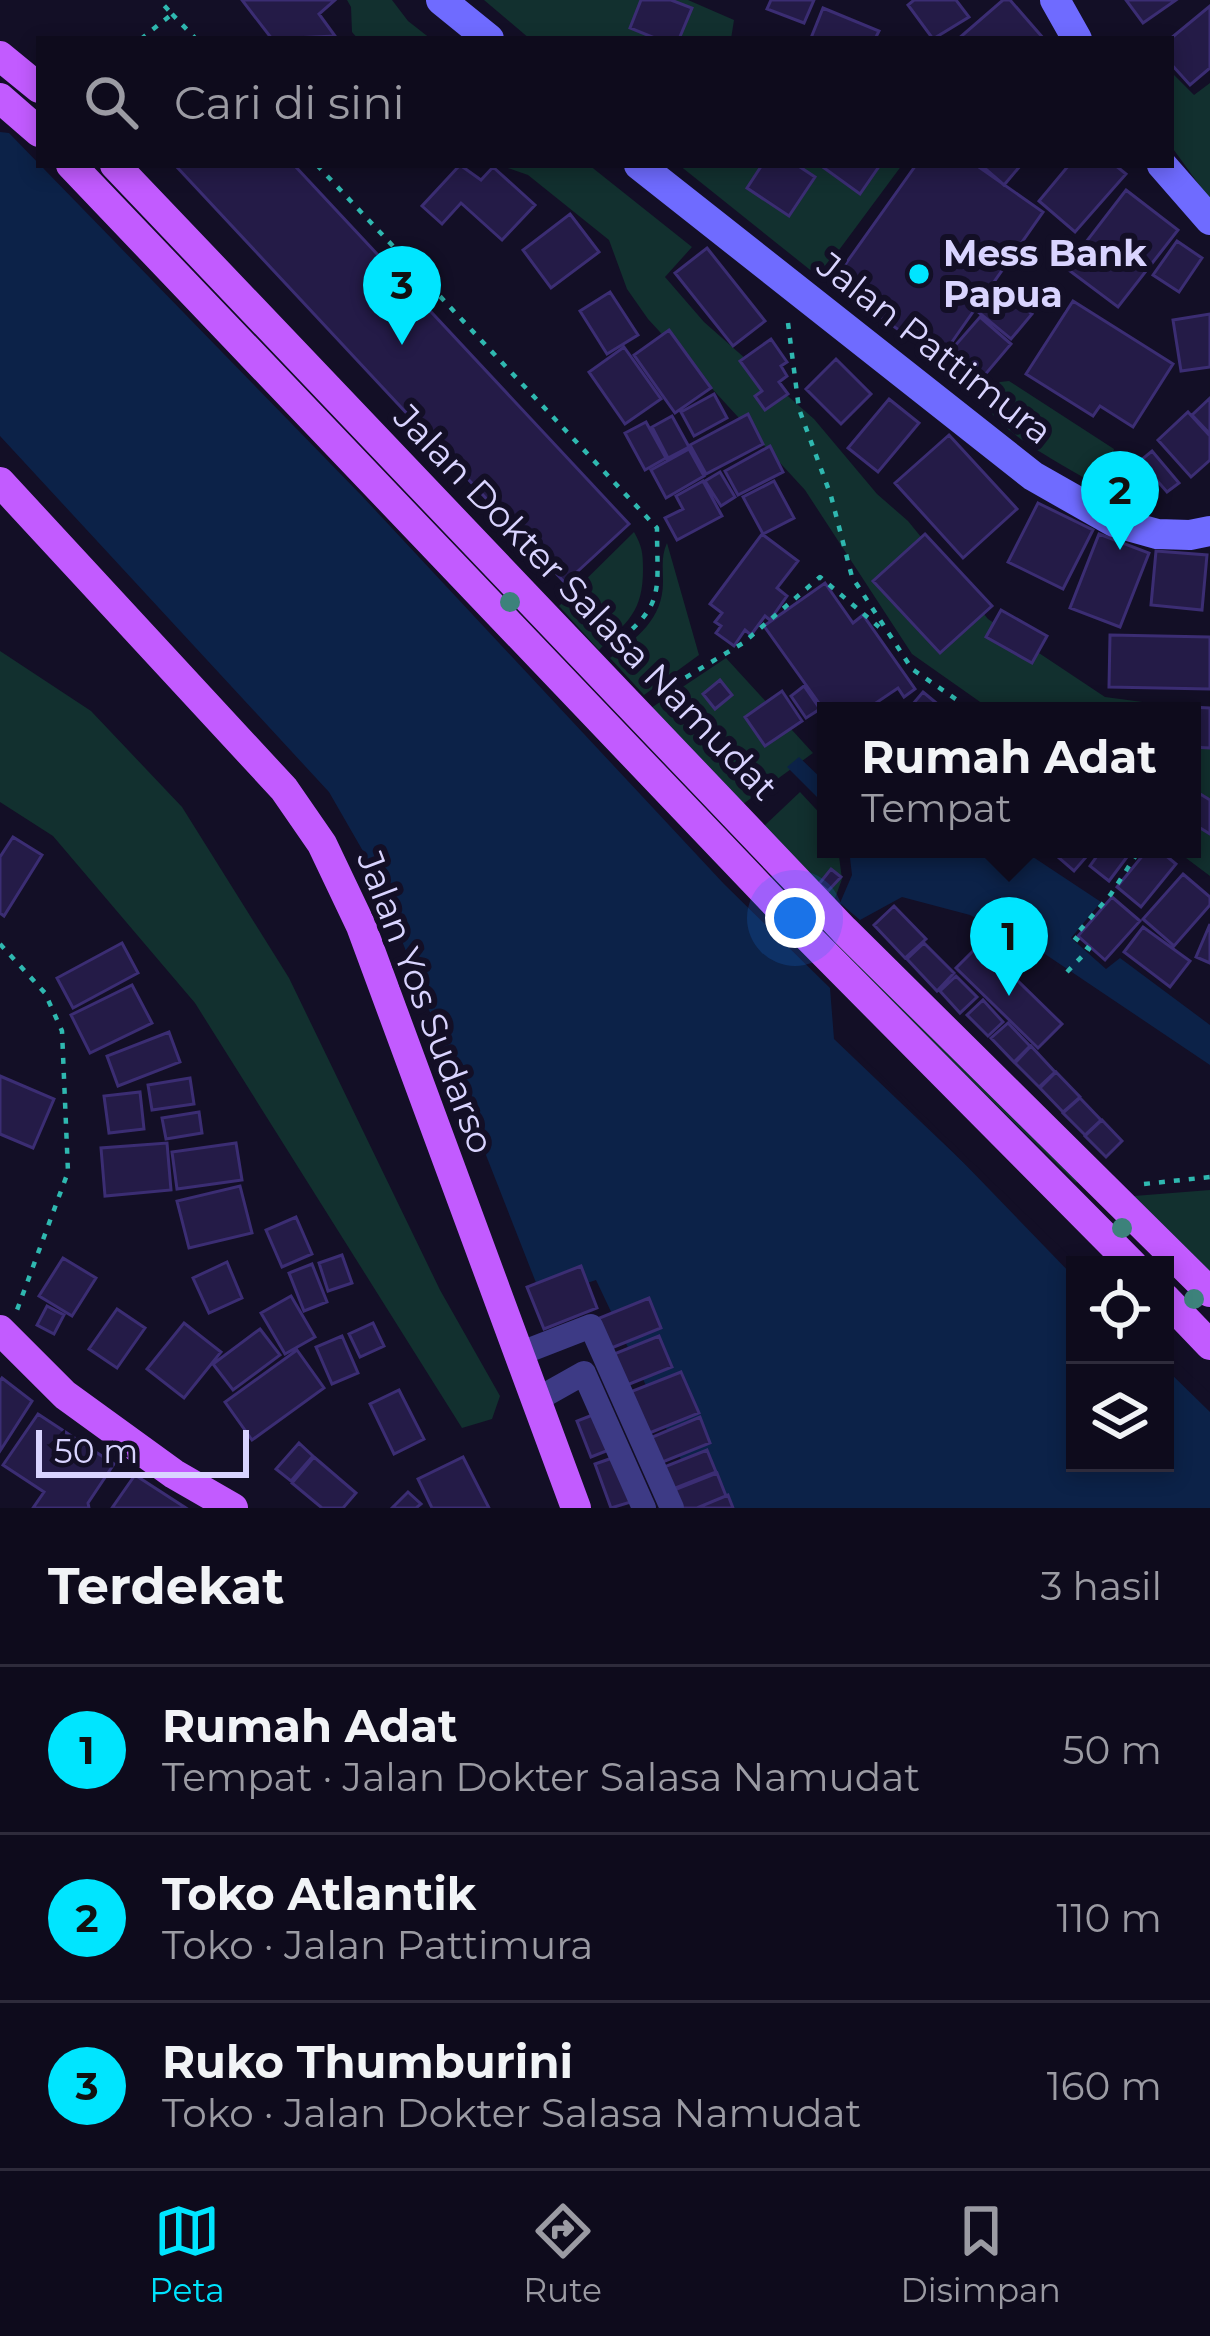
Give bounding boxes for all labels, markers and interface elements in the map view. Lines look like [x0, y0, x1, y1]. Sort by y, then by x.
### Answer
search box [36, 36, 1174, 168]
icon: search [78, 69, 144, 135]
text: Cari di sini [174, 75, 405, 130]
place label: Mess Bank Papua [943, 231, 1147, 316]
street label: Jalan Pattimura [808, 242, 1061, 453]
pin: 3 [363, 246, 441, 345]
marker: Mess Bank Papua [906, 261, 932, 287]
street label: Jalan Dokter Salasa Namudat [384, 394, 787, 809]
pin: 2 [1081, 451, 1159, 550]
popup [817, 702, 1201, 858]
text: Rumah Adat [861, 729, 1157, 784]
text: Tempat [861, 784, 1012, 832]
street label: Jalan Yos Sudarso [348, 843, 504, 1160]
your location [765, 888, 825, 948]
pin: 1 [970, 897, 1048, 996]
map controls [1066, 1256, 1174, 1472]
button: locate [1066, 1256, 1174, 1364]
button: layers [1066, 1364, 1174, 1472]
scale bar [36, 1424, 249, 1477]
text: 50 m [54, 1431, 138, 1471]
text: Terdekat [48, 1555, 284, 1617]
text: 3 hasil [1040, 1562, 1162, 1610]
text: Rumah Adat [162, 1698, 458, 1753]
text: 1 [79, 1726, 95, 1774]
text: 50 m [1063, 1726, 1162, 1774]
text: Tempat · Jalan Dokter Salasa Namudat [162, 1753, 920, 1801]
text: Toko Atlantik [162, 1866, 476, 1921]
text: 2 [75, 1894, 99, 1942]
text: 110 m [1056, 1894, 1162, 1942]
text: Toko · Jalan Pattimura [162, 1921, 593, 1969]
text: Ruko Thumburini [162, 2034, 573, 2089]
text: 3 [75, 2062, 99, 2110]
text: 160 m [1047, 2062, 1162, 2110]
text: Toko · Jalan Dokter Salasa Namudat [162, 2089, 861, 2137]
tab: Peta [149, 2198, 225, 2310]
tab: Rute [523, 2198, 602, 2310]
tab: Disimpan [901, 2198, 1061, 2310]

